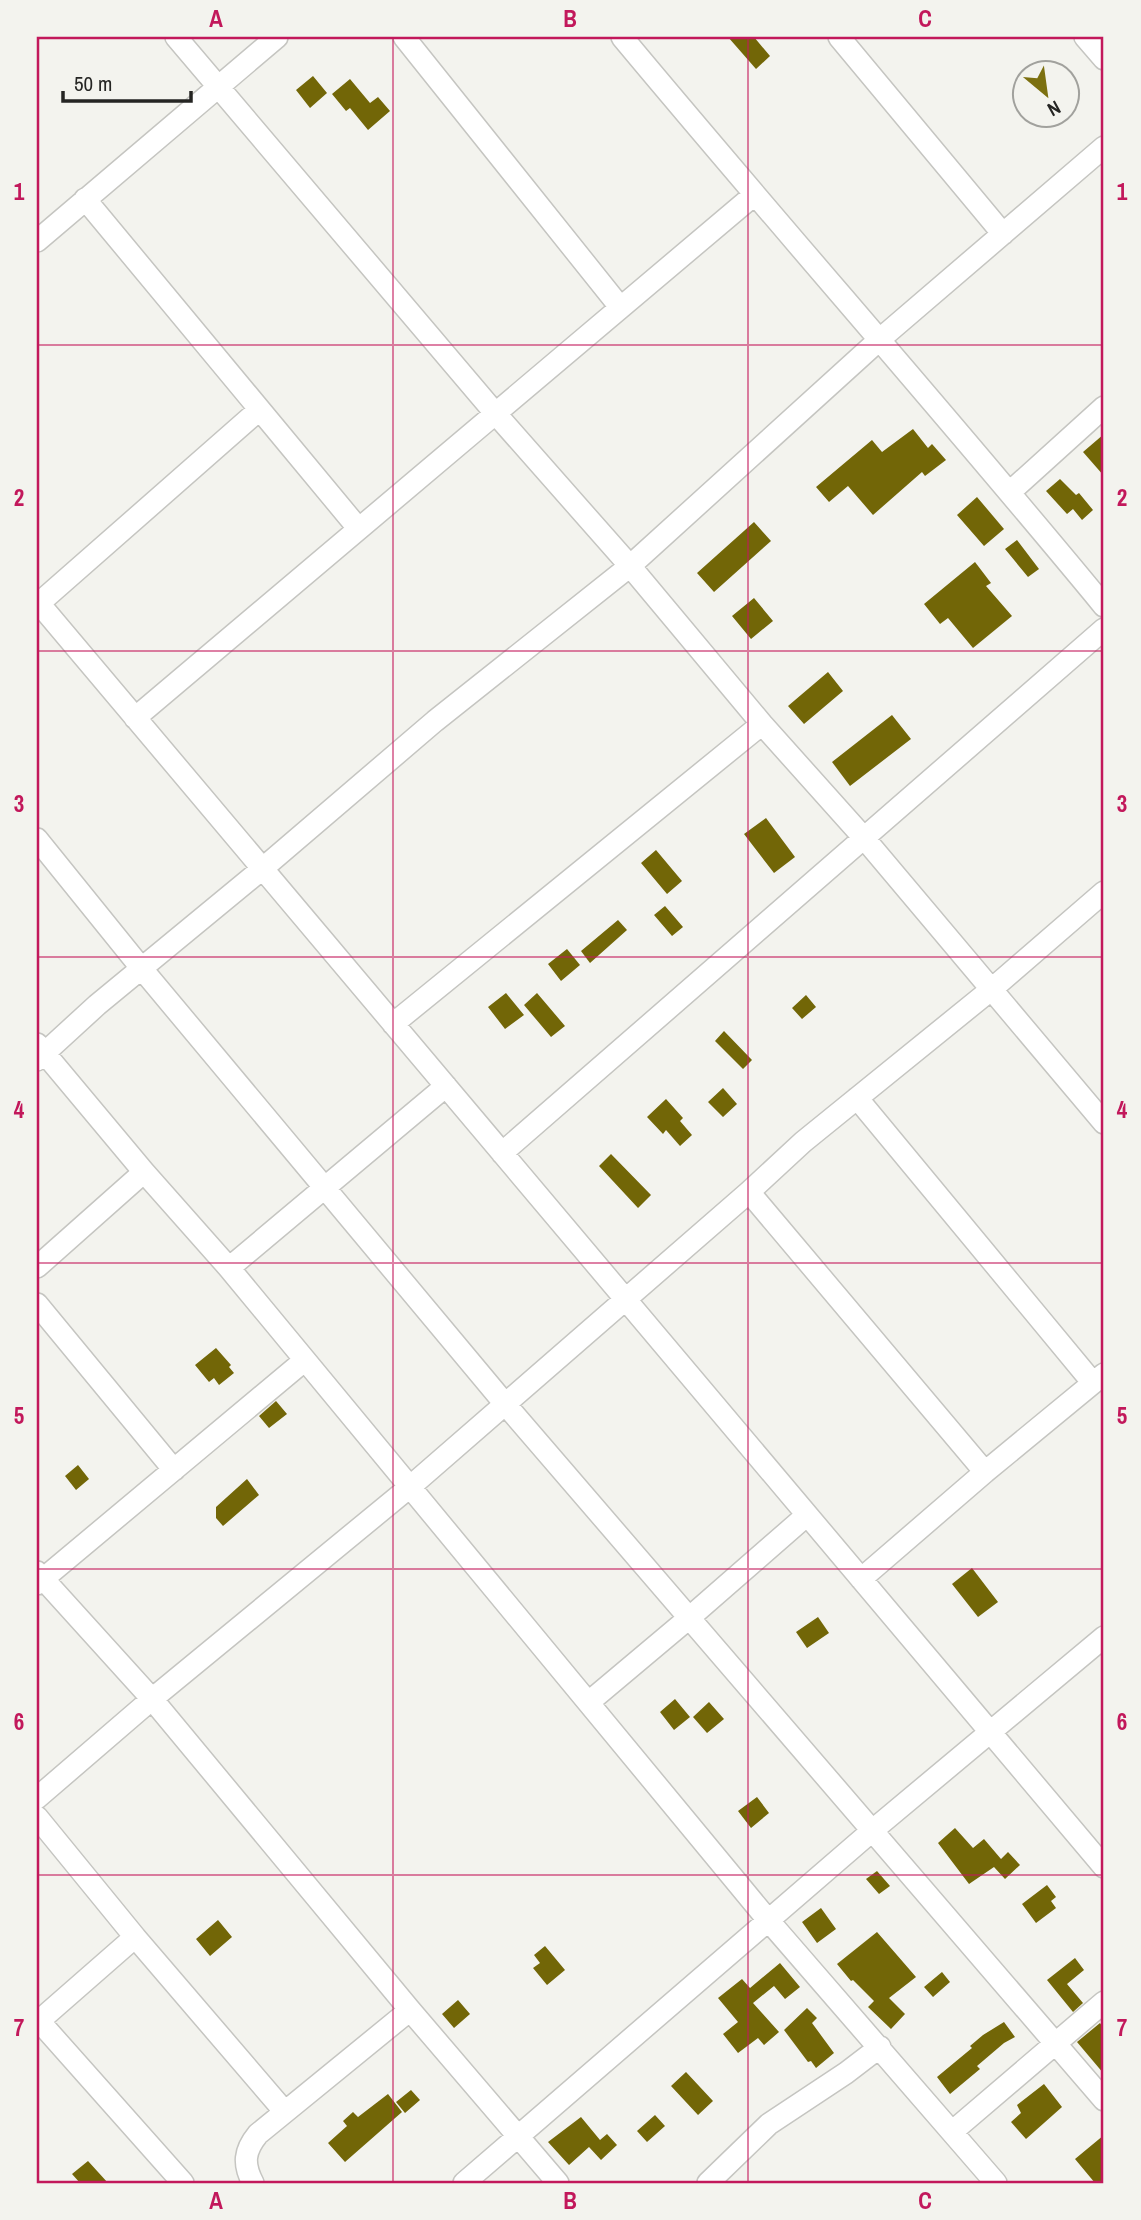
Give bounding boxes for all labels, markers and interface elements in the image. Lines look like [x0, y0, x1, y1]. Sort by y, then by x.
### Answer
text: A [209, 3, 223, 34]
text: B [563, 3, 577, 34]
text: C [918, 3, 932, 34]
scale bar [63, 60, 191, 104]
north arrow [1012, 60, 1082, 130]
text: 50 m [74, 69, 112, 98]
text: N [1043, 95, 1065, 123]
text: 1 [14, 176, 25, 207]
text: 1 [1117, 176, 1128, 207]
text: 2 [14, 482, 24, 513]
text: 2 [1117, 482, 1127, 513]
text: 3 [14, 788, 24, 819]
text: 3 [1117, 788, 1127, 819]
text: 4 [14, 1094, 25, 1125]
text: 4 [1117, 1094, 1128, 1125]
text: 5 [14, 1400, 24, 1431]
text: 5 [1117, 1400, 1127, 1431]
text: 6 [14, 1706, 24, 1737]
text: 6 [1117, 1706, 1127, 1737]
text: 7 [14, 2012, 24, 2043]
text: 7 [1117, 2012, 1127, 2043]
text: A [209, 2185, 223, 2216]
text: B [563, 2185, 577, 2216]
text: C [918, 2185, 932, 2216]

